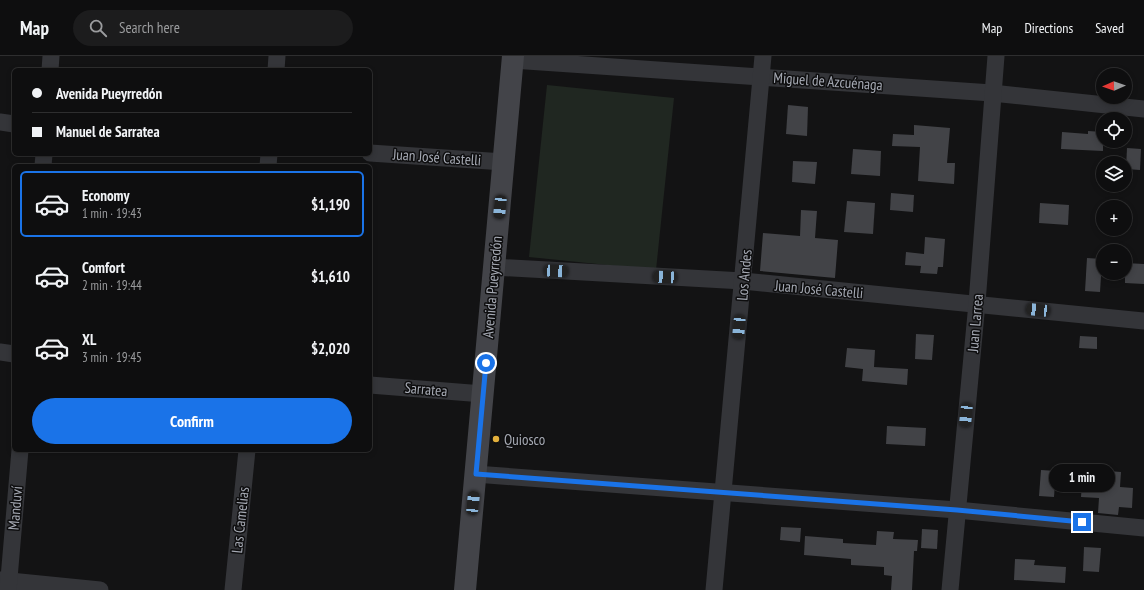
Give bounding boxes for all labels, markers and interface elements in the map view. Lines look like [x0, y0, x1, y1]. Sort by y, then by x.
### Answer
search box [73, 10, 353, 46]
text: Map [20, 16, 49, 40]
icon: search [87, 17, 109, 39]
text: Search here [119, 18, 180, 37]
text: Map [982, 19, 1002, 37]
text: Directions [1024, 19, 1073, 37]
text: Saved [1095, 19, 1124, 37]
street label: Miguel de Azcuénaga [773, 68, 883, 94]
north arrow [1096, 68, 1132, 104]
map controls [1096, 68, 1132, 280]
text: Avenida Pueyrredón [56, 84, 162, 103]
button: locate [1096, 112, 1132, 148]
text: Manuel de Sarratea [56, 122, 160, 141]
street label: Juan José Castelli [391, 144, 482, 170]
button: layers [1096, 156, 1132, 192]
icon: car [34, 186, 70, 222]
text: Economy [82, 186, 130, 205]
car [493, 194, 507, 220]
text: $1,190 [311, 195, 350, 214]
button: + [1096, 200, 1132, 236]
text: 1 min · 19:43 [82, 205, 142, 222]
street label: Avenida Pueyrredón [478, 235, 506, 339]
button: − [1096, 244, 1132, 280]
street label: Los Andes [732, 249, 756, 301]
icon: car [34, 258, 70, 294]
text: Comfort [82, 258, 125, 277]
car [544, 264, 568, 278]
text: $1,610 [311, 267, 350, 286]
car [653, 270, 677, 284]
street label: Juan José Castelli [773, 276, 864, 302]
text: 2 min · 19:44 [82, 277, 142, 294]
street label: Juan Larrea [963, 293, 987, 354]
car [1025, 303, 1051, 317]
car [732, 315, 746, 339]
icon: car [34, 330, 70, 366]
text: XL [82, 330, 96, 349]
text: $2,020 [311, 339, 350, 358]
text: 3 min · 19:45 [82, 349, 142, 366]
route start [477, 354, 495, 372]
street label: Sarratea [404, 378, 448, 400]
button: Confirm [32, 398, 352, 444]
car [959, 402, 973, 428]
place label: Quiosco [504, 430, 545, 449]
marker: Quiosco [491, 434, 501, 444]
callout: 1 min [1049, 464, 1115, 492]
text: 1 min [1069, 469, 1095, 486]
street label: Manduví [4, 484, 26, 531]
street label: Las Camelias [227, 486, 253, 554]
car [466, 490, 480, 516]
route end [1073, 513, 1091, 531]

